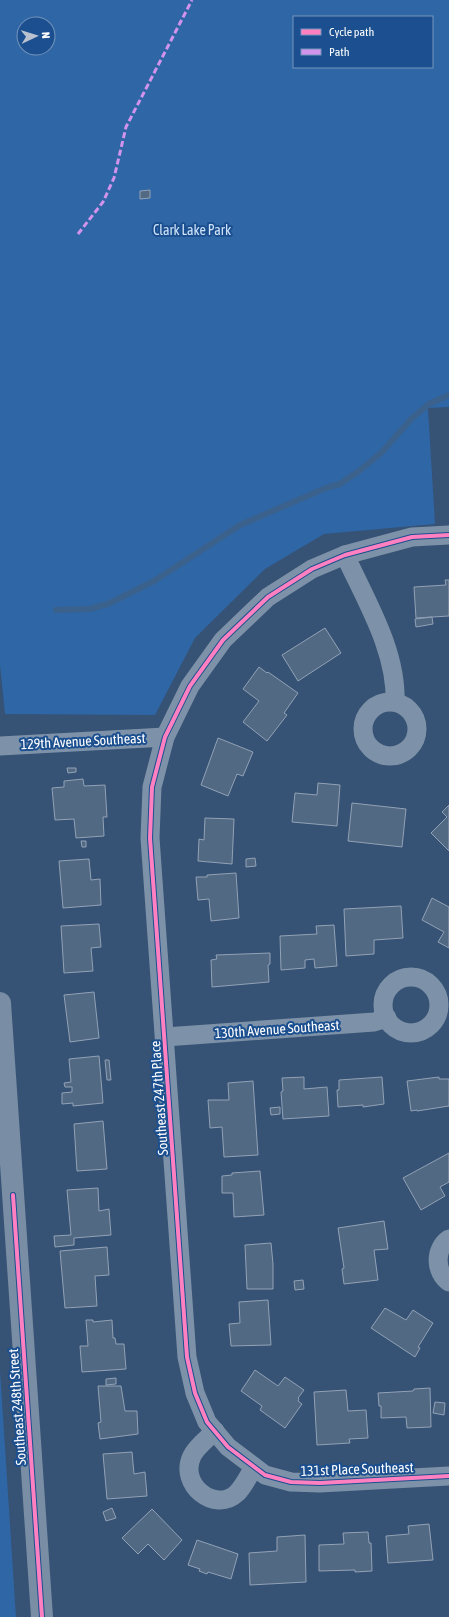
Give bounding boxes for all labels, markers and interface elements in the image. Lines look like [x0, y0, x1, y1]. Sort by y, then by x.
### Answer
north arrow [16, 16, 56, 56]
legend [293, 16, 433, 68]
text: Cycle path [329, 25, 374, 39]
text: N [40, 32, 52, 39]
text: Path [329, 45, 350, 59]
park label: Clark Lake Park [153, 222, 231, 238]
street label: 129th Avenue Southeast [20, 730, 146, 752]
street label: 130th Avenue Southeast [214, 1017, 340, 1041]
street label: Southeast 247th Place [147, 1040, 171, 1156]
street label: Southeast 248th Street [5, 1348, 29, 1466]
street label: 131st Place Southeast [300, 1459, 414, 1479]

